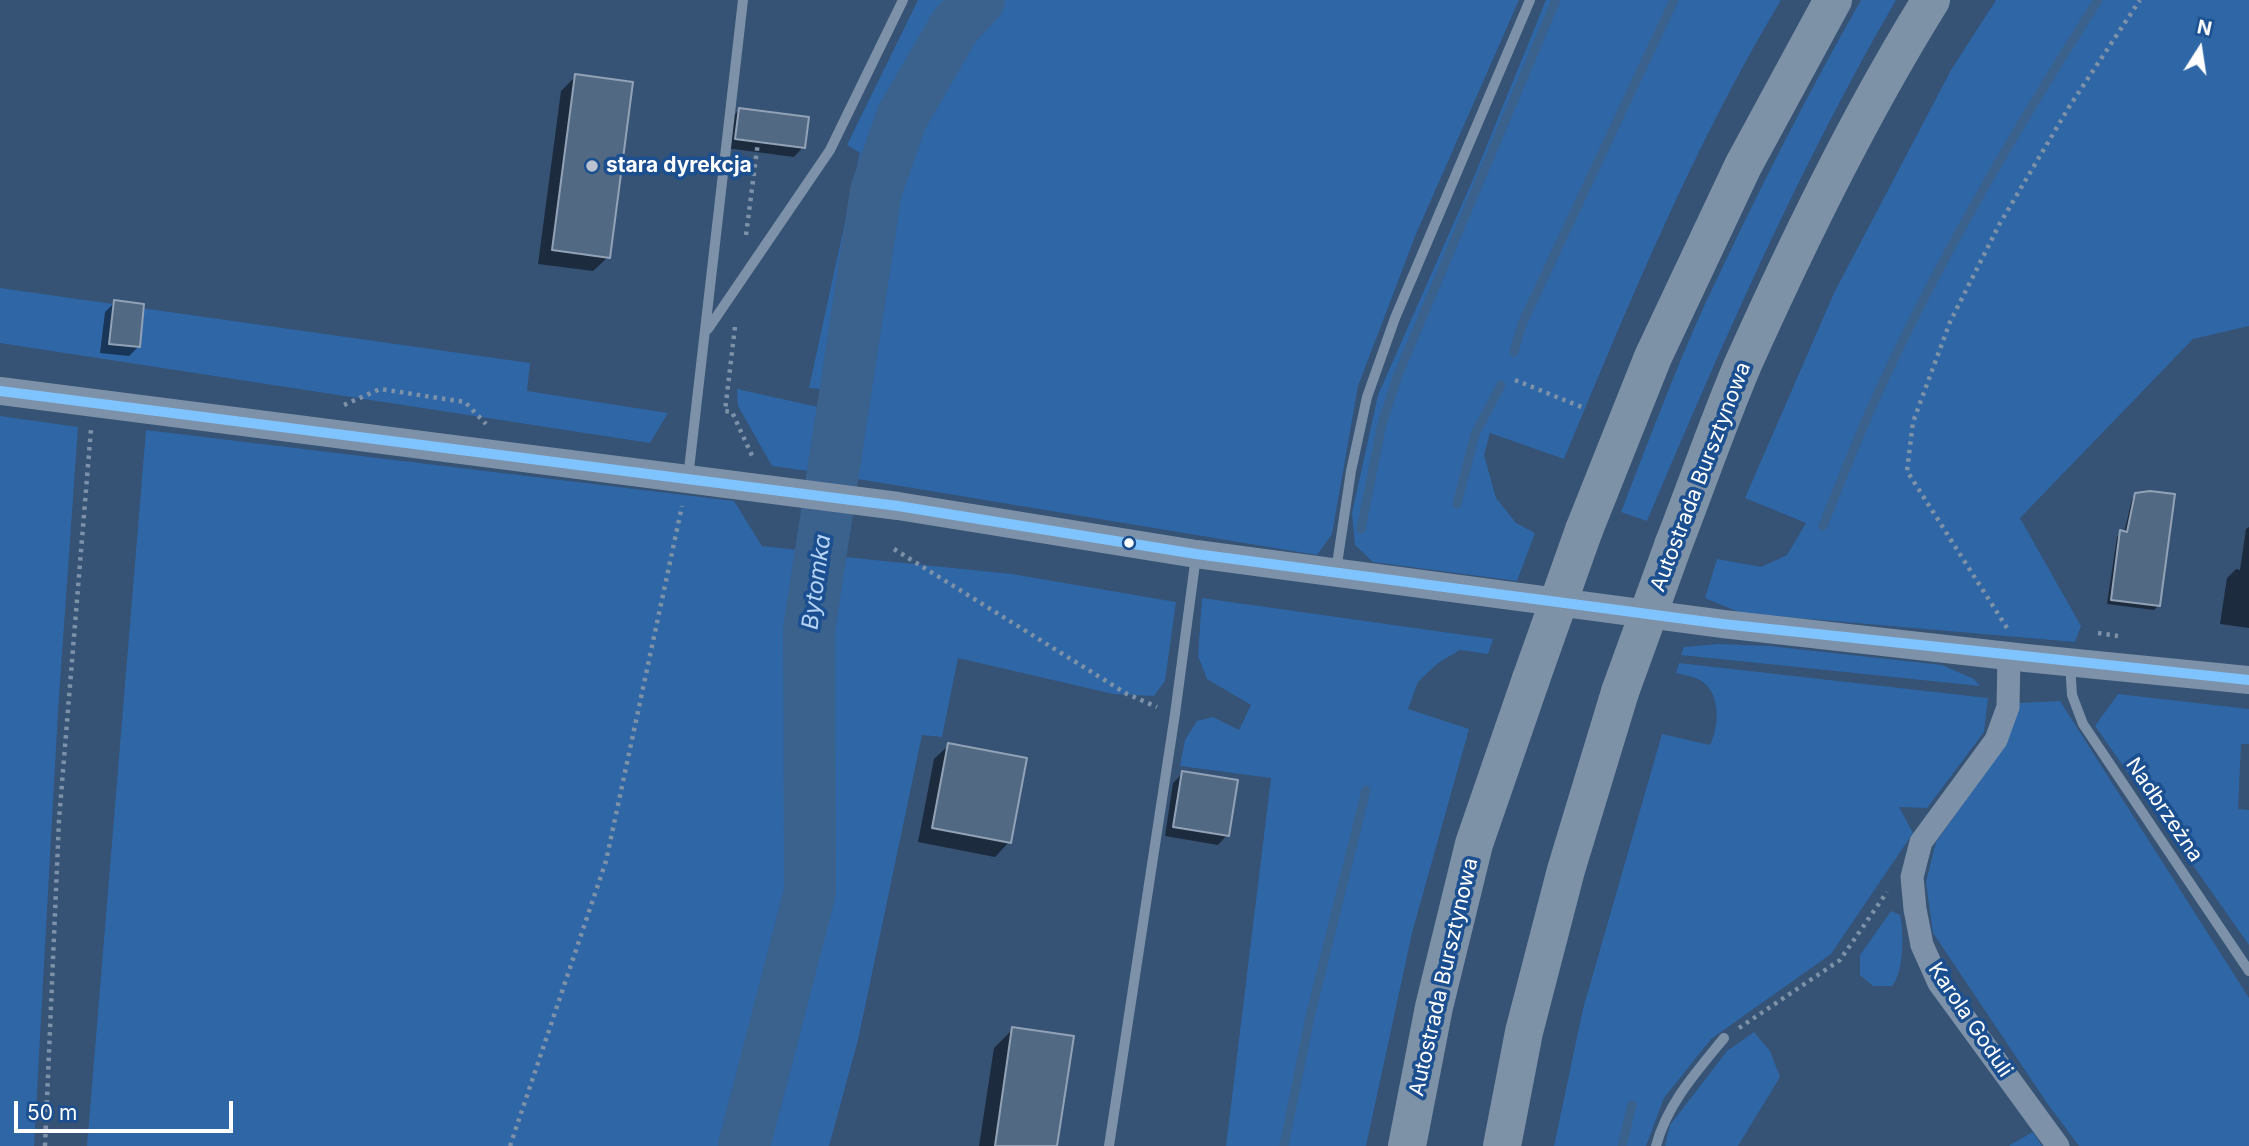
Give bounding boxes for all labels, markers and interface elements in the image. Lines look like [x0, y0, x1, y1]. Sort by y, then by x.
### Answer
north arrow [2165, 14, 2235, 84]
text: N [2195, 15, 2214, 41]
place label: stara dyrekcja [606, 153, 752, 179]
marker: stara dyrekcja [584, 158, 600, 174]
street label: Autostrada Bursztynowa [1646, 359, 1756, 595]
water label: Bytomka [797, 533, 837, 631]
unlabelled marker [1122, 536, 1136, 550]
street label: Nadbrzeżna [2120, 753, 2208, 867]
street label: Autostrada Bursztynowa [1404, 855, 1484, 1099]
street label: Karola Goduli [1922, 958, 2018, 1082]
scale bar [18, 1086, 236, 1130]
text: 50 m [27, 1100, 77, 1125]

